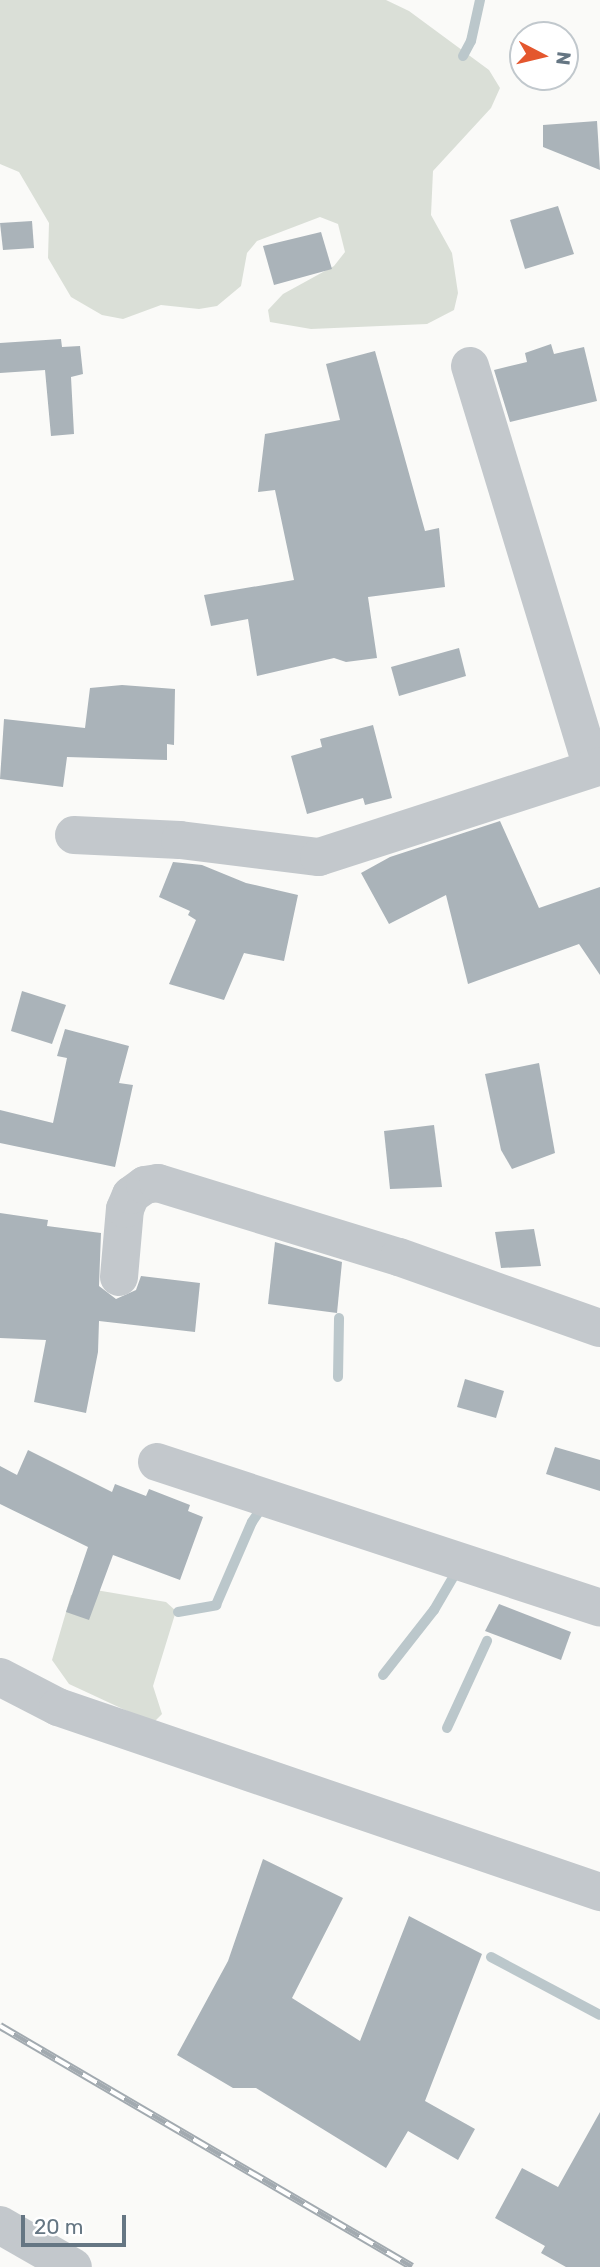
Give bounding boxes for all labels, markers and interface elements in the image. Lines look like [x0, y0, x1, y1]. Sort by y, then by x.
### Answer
north arrow [509, 21, 579, 91]
text: N [551, 50, 576, 67]
scale bar [24, 2200, 130, 2244]
text: 20 m [34, 2214, 83, 2239]

